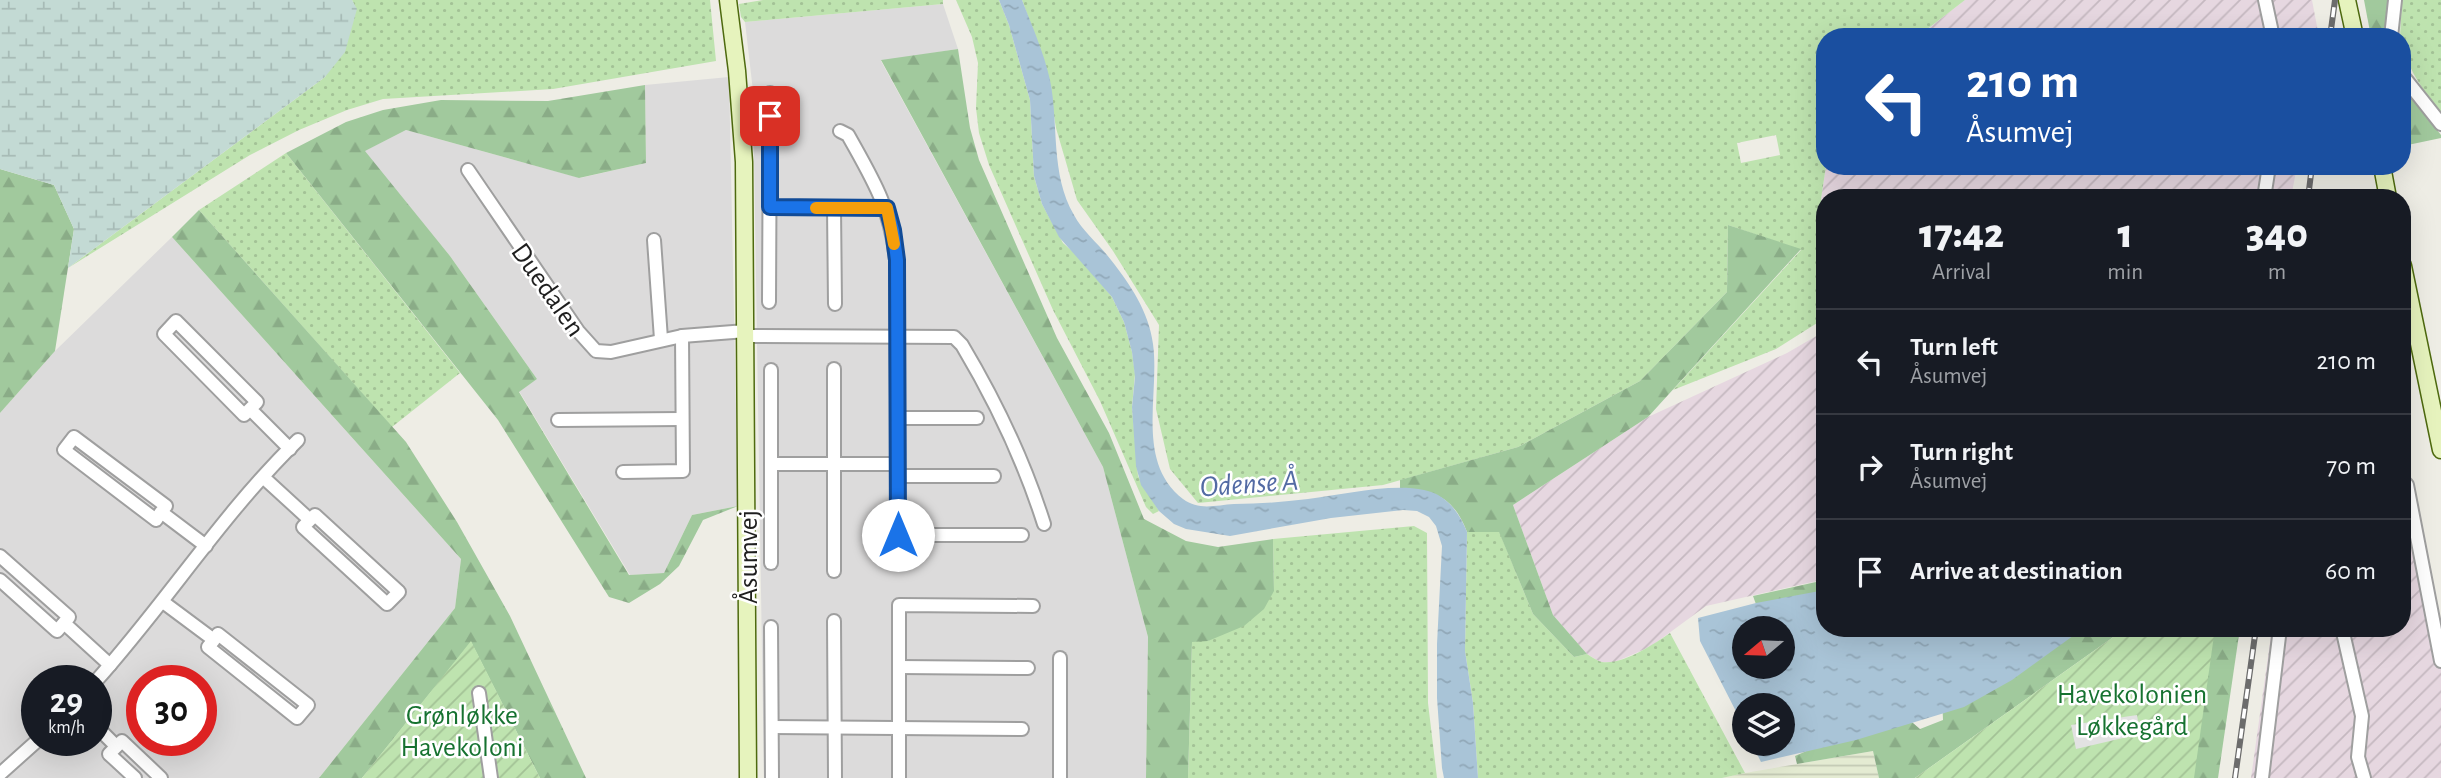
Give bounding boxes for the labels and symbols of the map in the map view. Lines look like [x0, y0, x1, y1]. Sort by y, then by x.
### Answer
pin [740, 86, 800, 146]
street label: Duedalen [505, 238, 590, 342]
water label: Odense Å [1199, 464, 1299, 502]
position arrow [861, 498, 935, 572]
street label: Åsumvej [732, 510, 763, 604]
north arrow [1732, 616, 1796, 679]
speed limit sign: 30 [126, 665, 217, 756]
park label: Havekolonien Løkkegård [2057, 681, 2207, 741]
park label: Grønløkke Havekoloni [400, 702, 524, 762]

